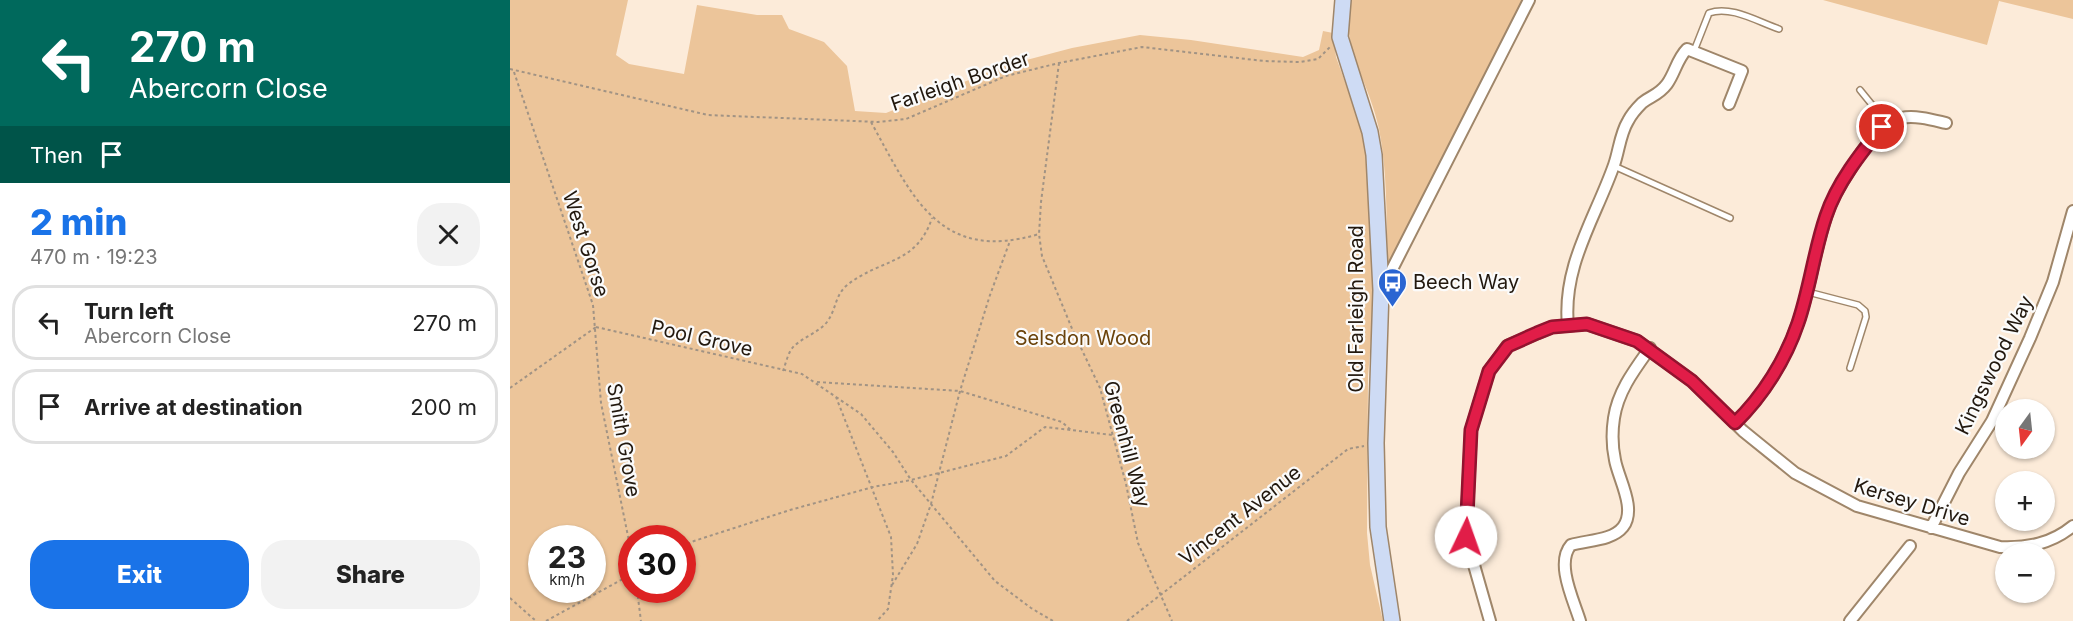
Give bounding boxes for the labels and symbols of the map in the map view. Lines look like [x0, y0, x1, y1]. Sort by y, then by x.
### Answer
street label: Farleigh Border [887, 46, 1033, 116]
pin [1856, 101, 1907, 152]
street label: West Gorse [558, 188, 614, 300]
street label: Old Farleigh Road [1344, 225, 1368, 393]
bus stop icon: Beech Way [1376, 266, 1408, 308]
place label: Beech Way [1413, 270, 1519, 294]
street label: Kingswood Way [1950, 291, 2038, 439]
street label: Pool Grove [649, 315, 755, 361]
park label: Selsdon Wood [1015, 326, 1151, 350]
street label: Greenhill Way [1099, 378, 1155, 510]
street label: Smith Grove [602, 381, 646, 499]
north arrow [1995, 399, 2055, 459]
street label: Vincent Avenue [1174, 460, 1306, 570]
street label: Kersey Drive [1851, 473, 1973, 531]
position arrow [1434, 505, 1498, 569]
speed limit sign: 30 [618, 525, 696, 603]

